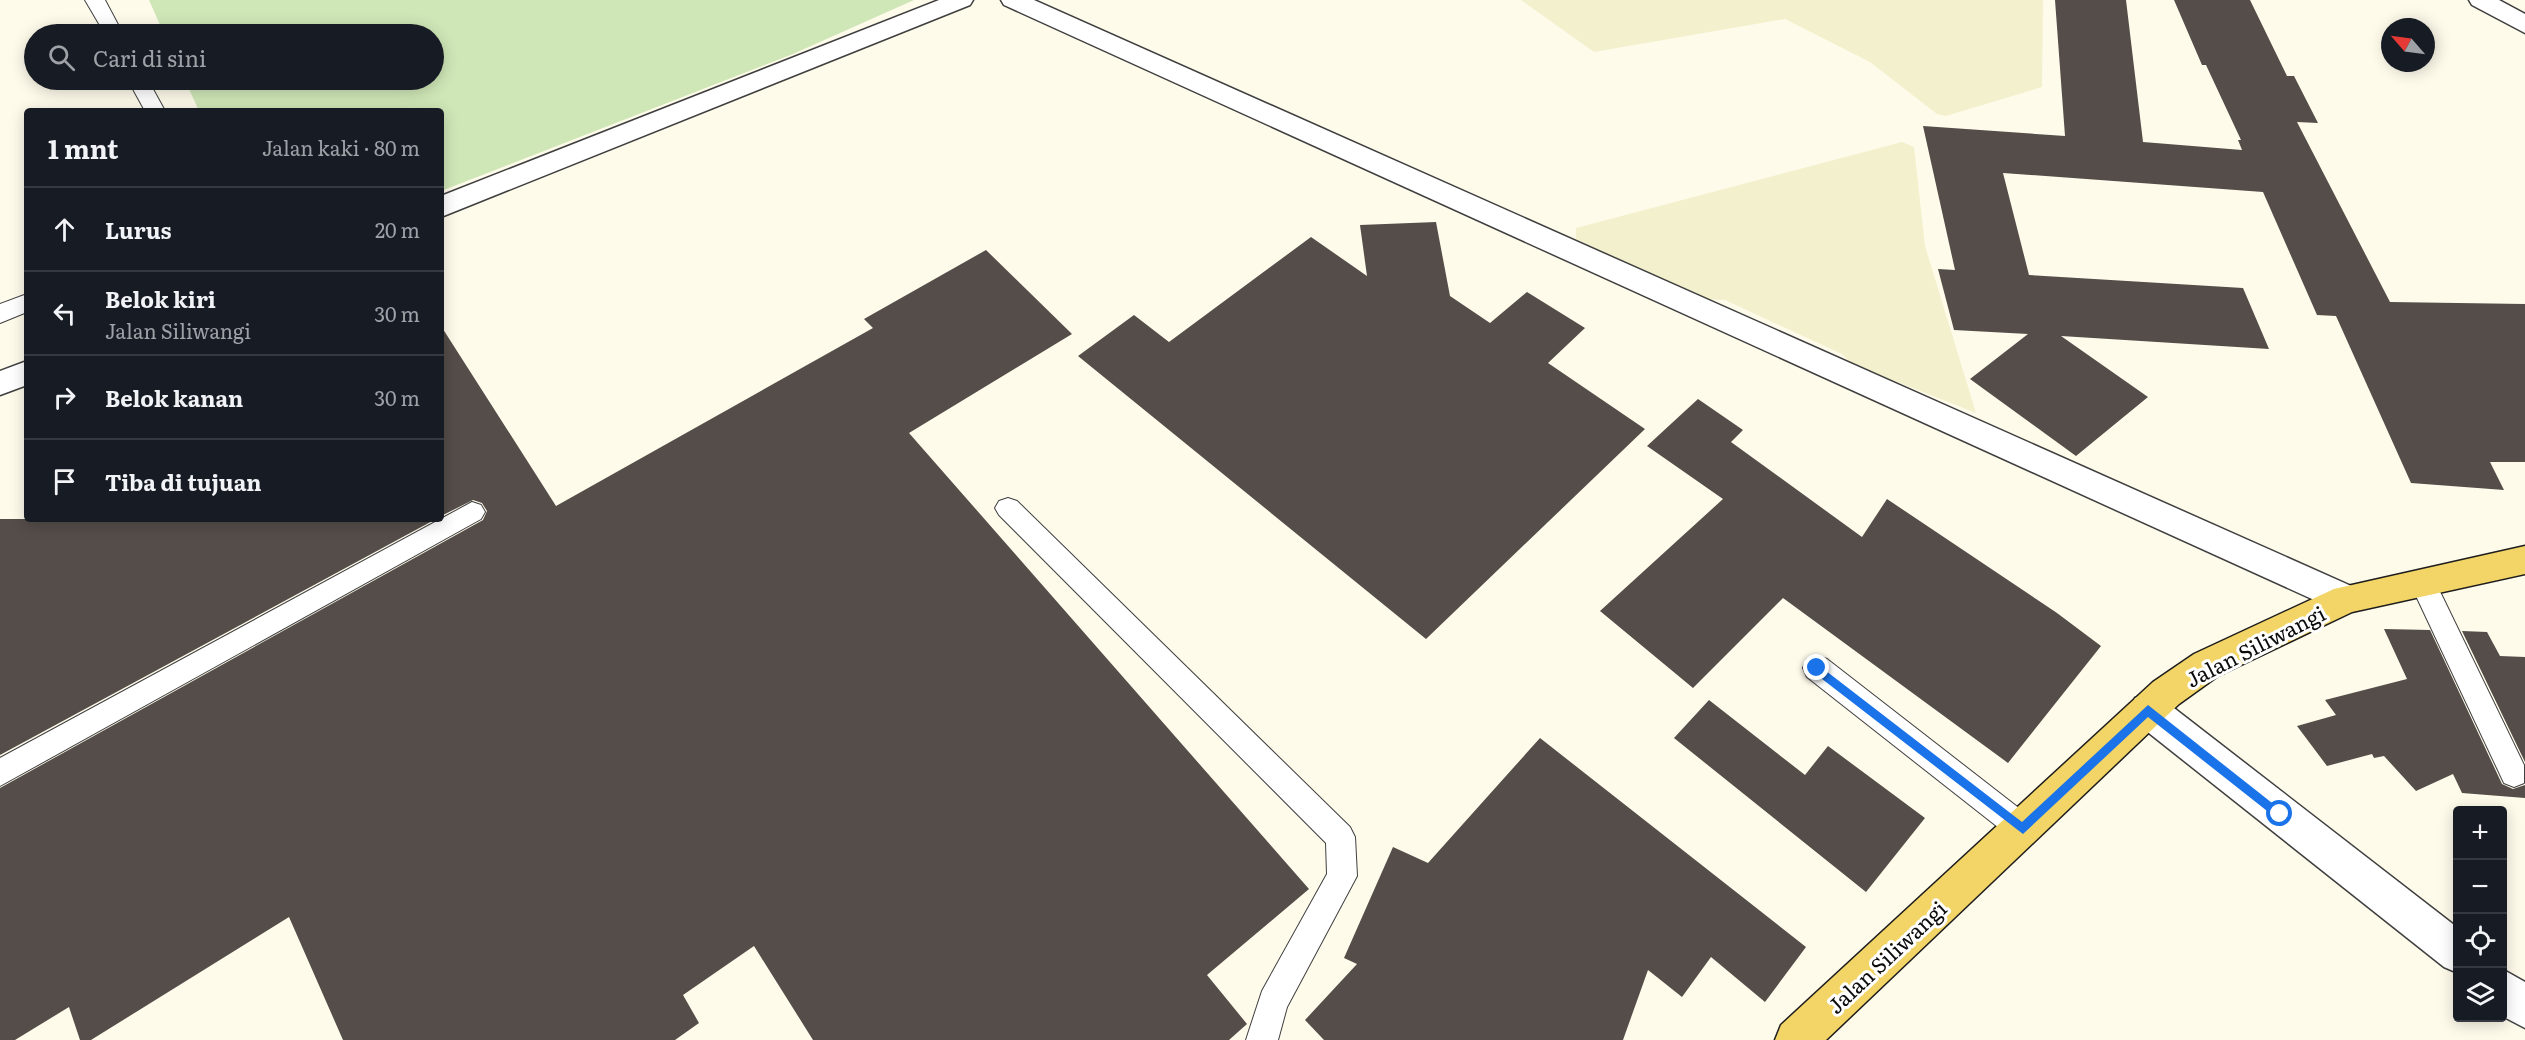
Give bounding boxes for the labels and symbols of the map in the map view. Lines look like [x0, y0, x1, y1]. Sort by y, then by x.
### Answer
north arrow [2381, 18, 2435, 72]
street label: Jalan Siliwangi [2180, 596, 2330, 694]
route end [1803, 654, 1829, 680]
route start [2266, 800, 2292, 826]
street label: Jalan Siliwangi [1819, 892, 1953, 1020]

